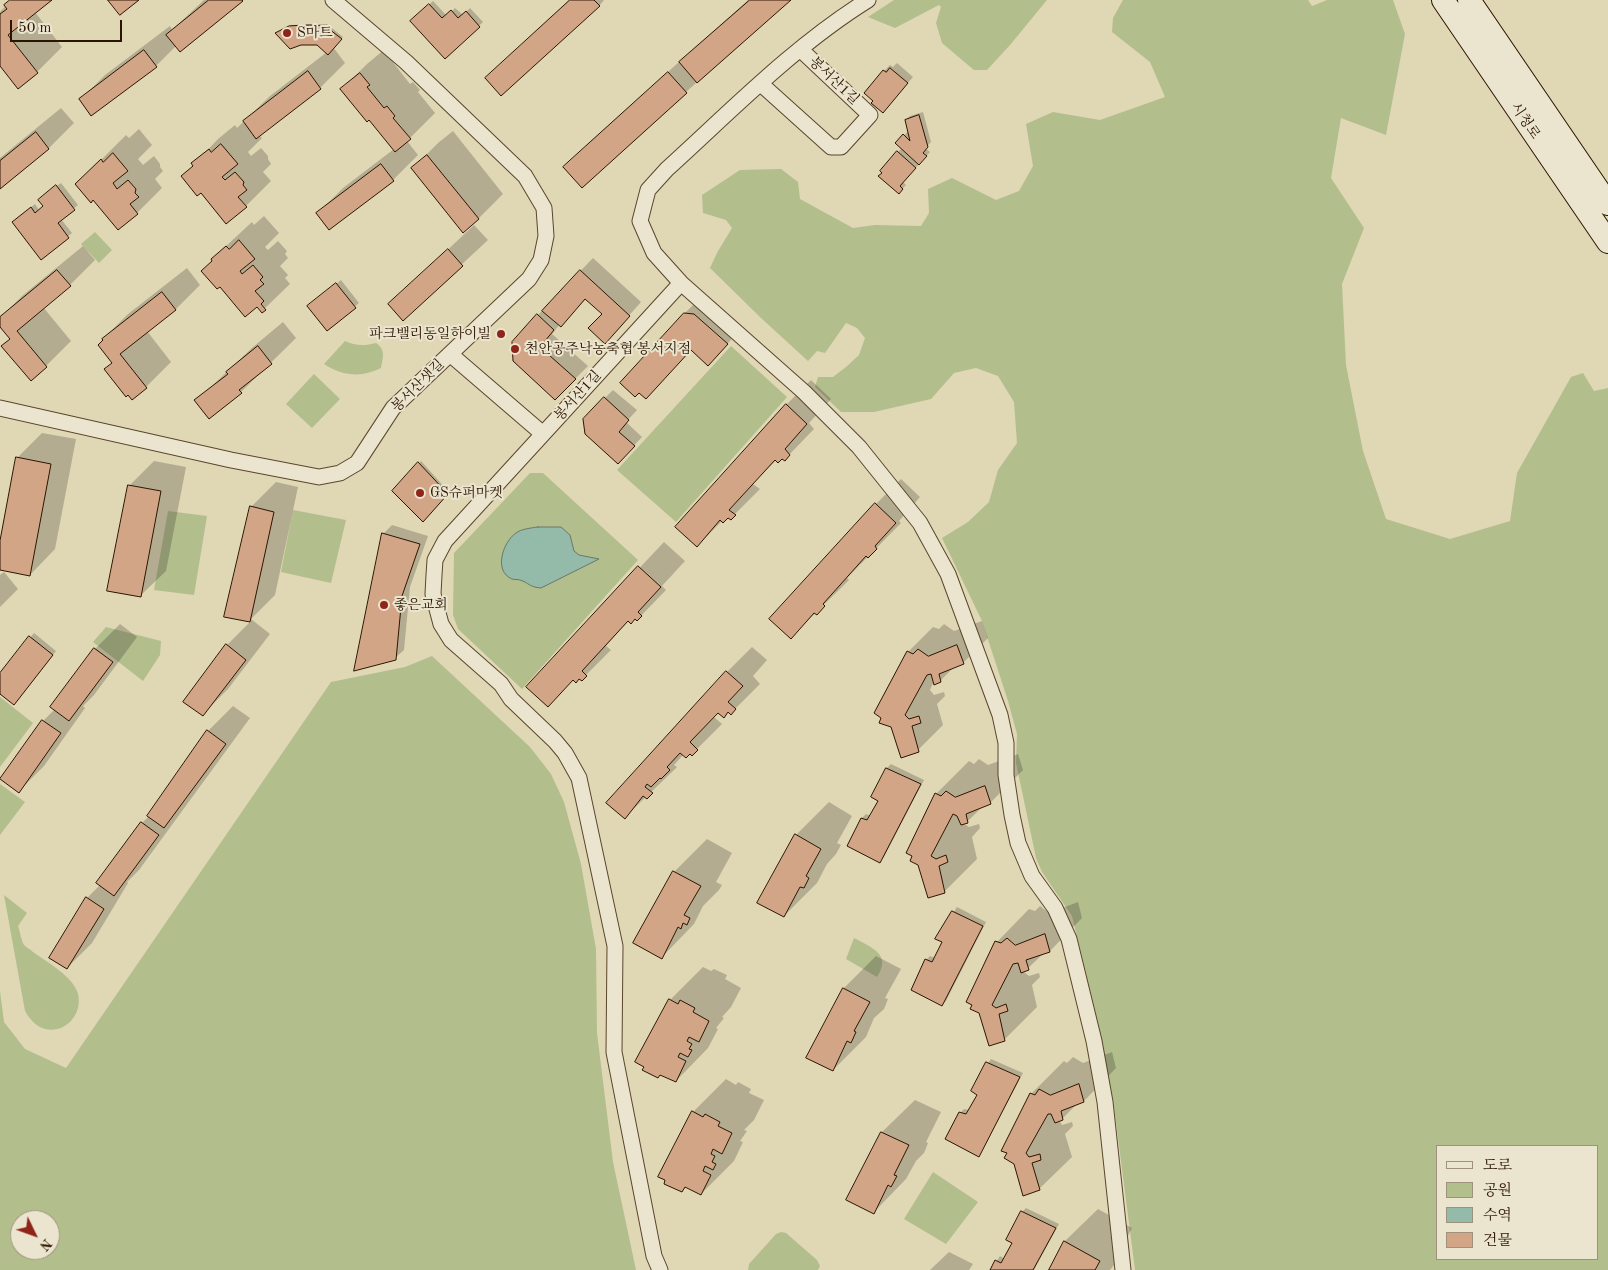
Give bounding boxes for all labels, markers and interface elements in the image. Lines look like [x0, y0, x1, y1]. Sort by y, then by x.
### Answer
scale bar [12, 10, 125, 42]
text: 50 m [18, 21, 52, 36]
place label: S마트 [297, 25, 333, 41]
marker: S마트 [281, 27, 293, 39]
street label: 봉서산1길 [806, 54, 862, 108]
street label: 시청로 [1507, 99, 1543, 143]
place label: 파크밸리동일하이빌 [369, 326, 491, 342]
marker: 파크밸리동일하이빌 [495, 328, 507, 340]
place label: 천안공주낙농축협 봉서지점 [525, 341, 691, 357]
marker: 천안공주낙농축협 봉서지점 [509, 343, 521, 355]
street label: 봉서산샛길 [388, 356, 448, 416]
street label: 봉서산1길 [551, 367, 605, 425]
place label: GS슈퍼마켓 [430, 485, 503, 501]
marker: GS슈퍼마켓 [414, 487, 426, 499]
place label: 좋은교회 [394, 597, 448, 613]
marker: 좋은교회 [378, 599, 390, 611]
legend [1436, 1145, 1598, 1260]
text: 도로 [1483, 1159, 1512, 1174]
text: 공원 [1483, 1184, 1512, 1199]
text: 수역 [1483, 1209, 1512, 1224]
north arrow [10, 1210, 60, 1260]
text: 건물 [1483, 1234, 1512, 1249]
text: N [37, 1236, 54, 1253]

